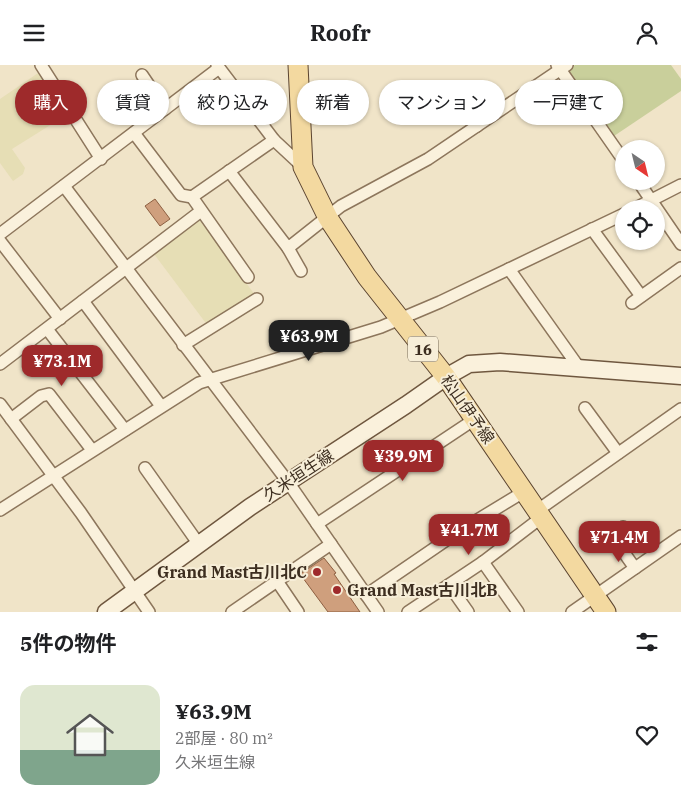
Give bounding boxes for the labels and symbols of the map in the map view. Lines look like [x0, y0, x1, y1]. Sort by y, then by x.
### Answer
north arrow [615, 140, 665, 190]
pin: ¥63.9M [268, 319, 350, 362]
road number: 16 [408, 337, 438, 361]
pin: ¥73.1M [21, 345, 103, 387]
street label: 松山伊予線 [437, 370, 499, 448]
pin: ¥39.9M [362, 439, 444, 482]
street label: 久米垣生線 [259, 445, 337, 505]
pin: ¥41.7M [428, 513, 510, 556]
pin: ¥71.4M [578, 521, 660, 563]
place label: Grand Mast古川北C [157, 562, 307, 582]
marker: Grand Mast古川北C [311, 566, 323, 578]
place label: Grand Mast古川北B [347, 580, 498, 600]
marker: Grand Mast古川北B [331, 584, 343, 596]

